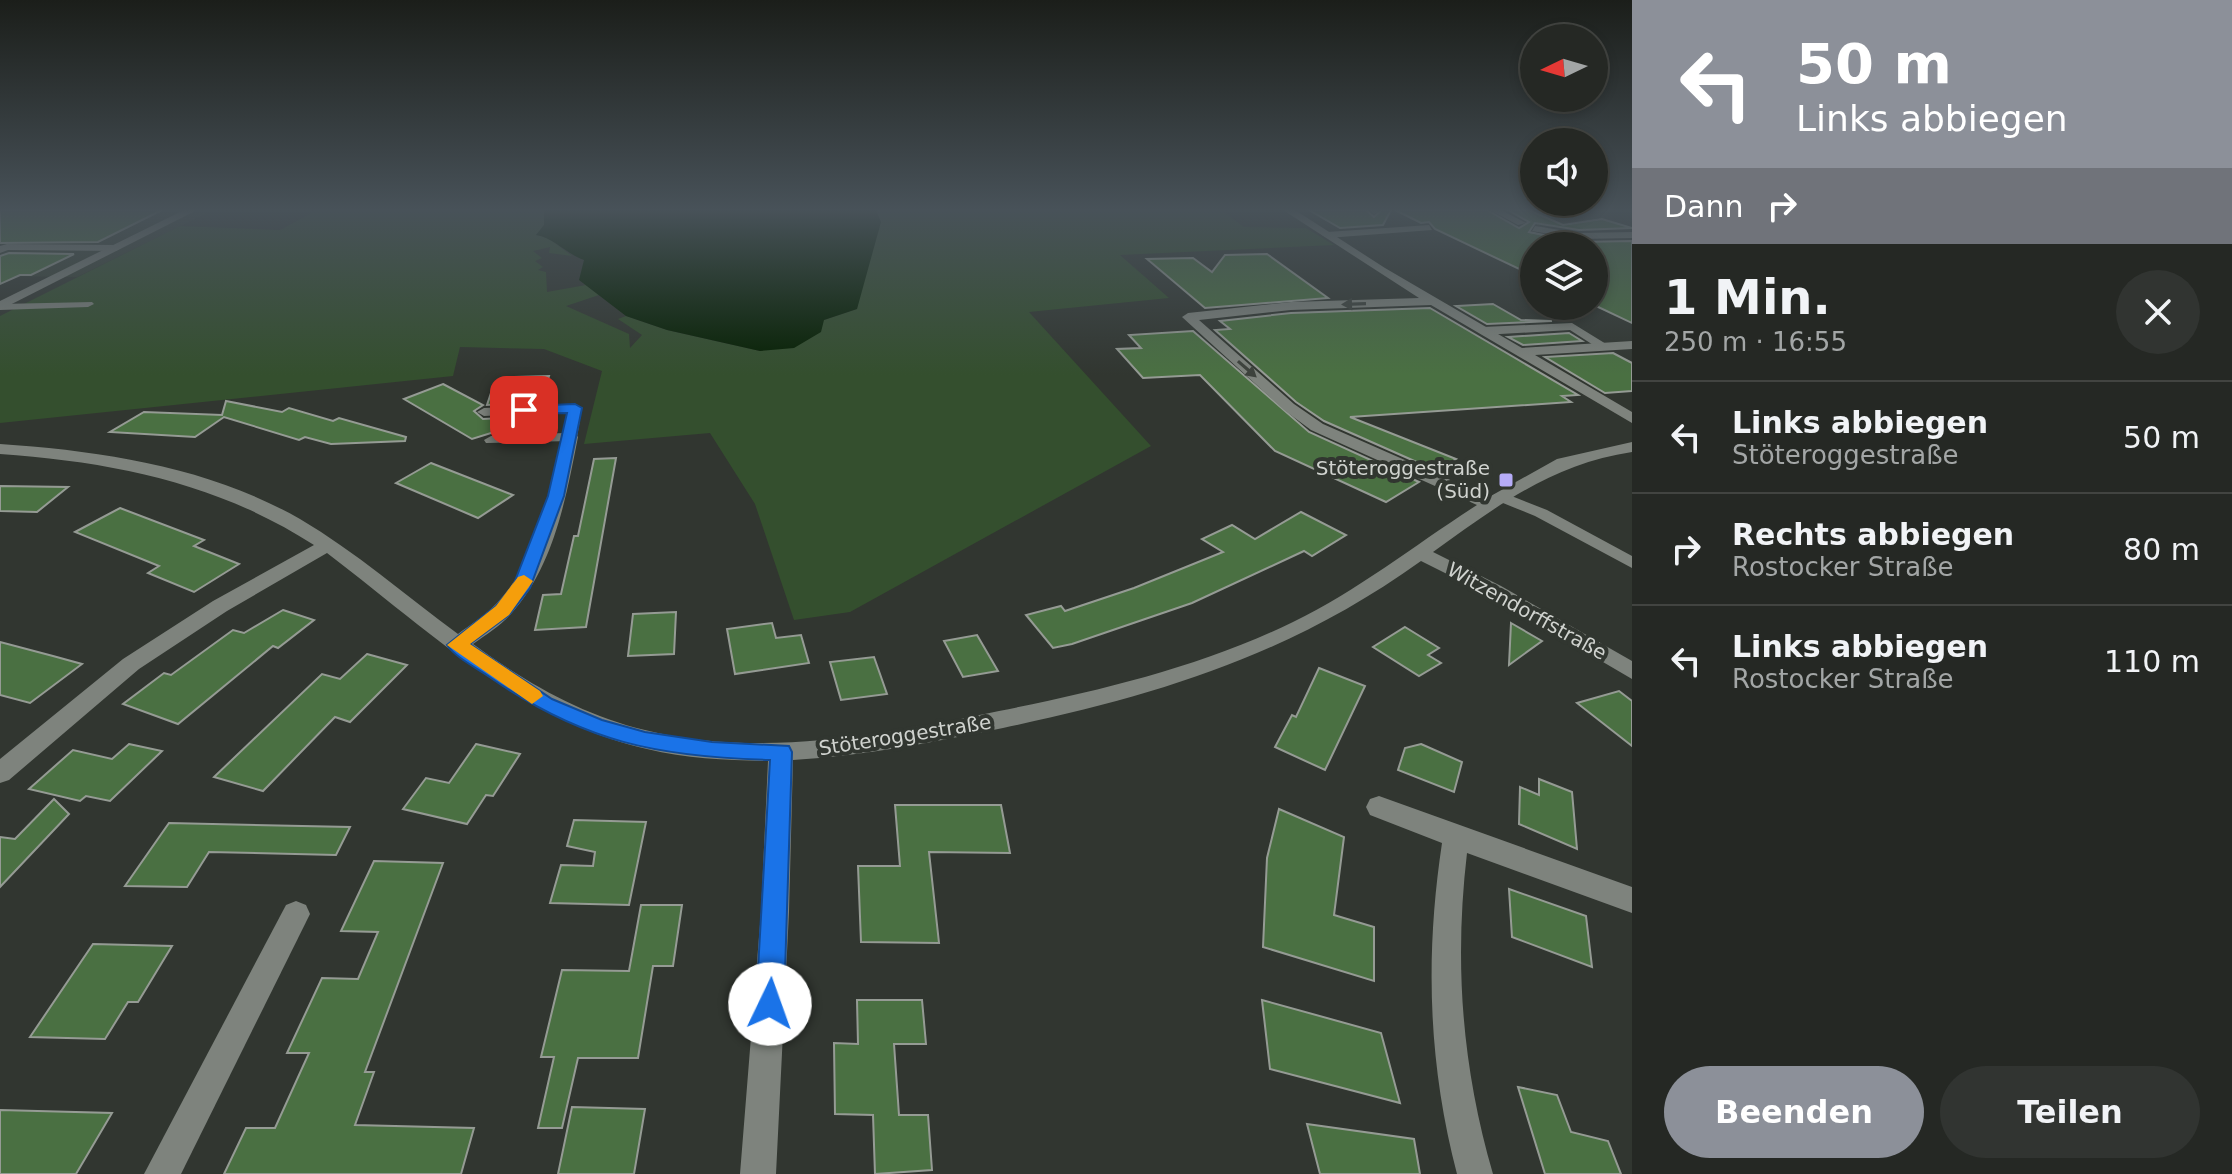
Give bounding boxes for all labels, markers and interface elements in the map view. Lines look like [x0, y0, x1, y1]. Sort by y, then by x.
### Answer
north arrow [1520, 24, 1608, 112]
map controls [1520, 24, 1608, 320]
text: 50 m [1796, 31, 1952, 96]
icon: left [1664, 32, 1768, 136]
text: Links abbiegen [1796, 98, 2068, 139]
button: sound [1520, 128, 1608, 216]
icon: right [1760, 184, 1804, 228]
text: Dann [1664, 189, 1744, 224]
button: layers [1520, 232, 1608, 320]
text: 1 Min. [1664, 269, 1831, 325]
button: close [2116, 270, 2200, 354]
one-way arrow [1341, 297, 1366, 310]
text: 250 m · 16:55 [1664, 327, 1847, 357]
one-way arrow [1236, 360, 1256, 377]
pin [490, 376, 558, 444]
icon: arrive [502, 388, 546, 432]
text: Links abbiegen [1732, 405, 1988, 440]
icon: left [1664, 415, 1708, 459]
text: 50 m [2123, 420, 2200, 455]
text: Stöteroggestraße [1732, 440, 1959, 470]
place label: Stöteroggestraße (Süd) [1316, 456, 1490, 503]
marker: Stöteroggestraße (Süd) [1497, 471, 1515, 489]
text: Rechts abbiegen [1732, 517, 2014, 552]
icon: right [1664, 527, 1708, 571]
text: 80 m [2123, 532, 2200, 567]
text: Rostocker Straße [1732, 552, 1954, 582]
street label: Witzendorffstraße [1443, 557, 1611, 665]
text: Links abbiegen [1732, 629, 1988, 664]
icon: left [1664, 639, 1708, 683]
text: 110 m [2104, 644, 2200, 679]
text: Rostocker Straße [1732, 664, 1954, 694]
street label: Stöteroggestraße [817, 710, 993, 760]
position arrow [728, 962, 812, 1046]
button: Beenden [1664, 1066, 1924, 1158]
button: Teilen [1940, 1066, 2200, 1158]

